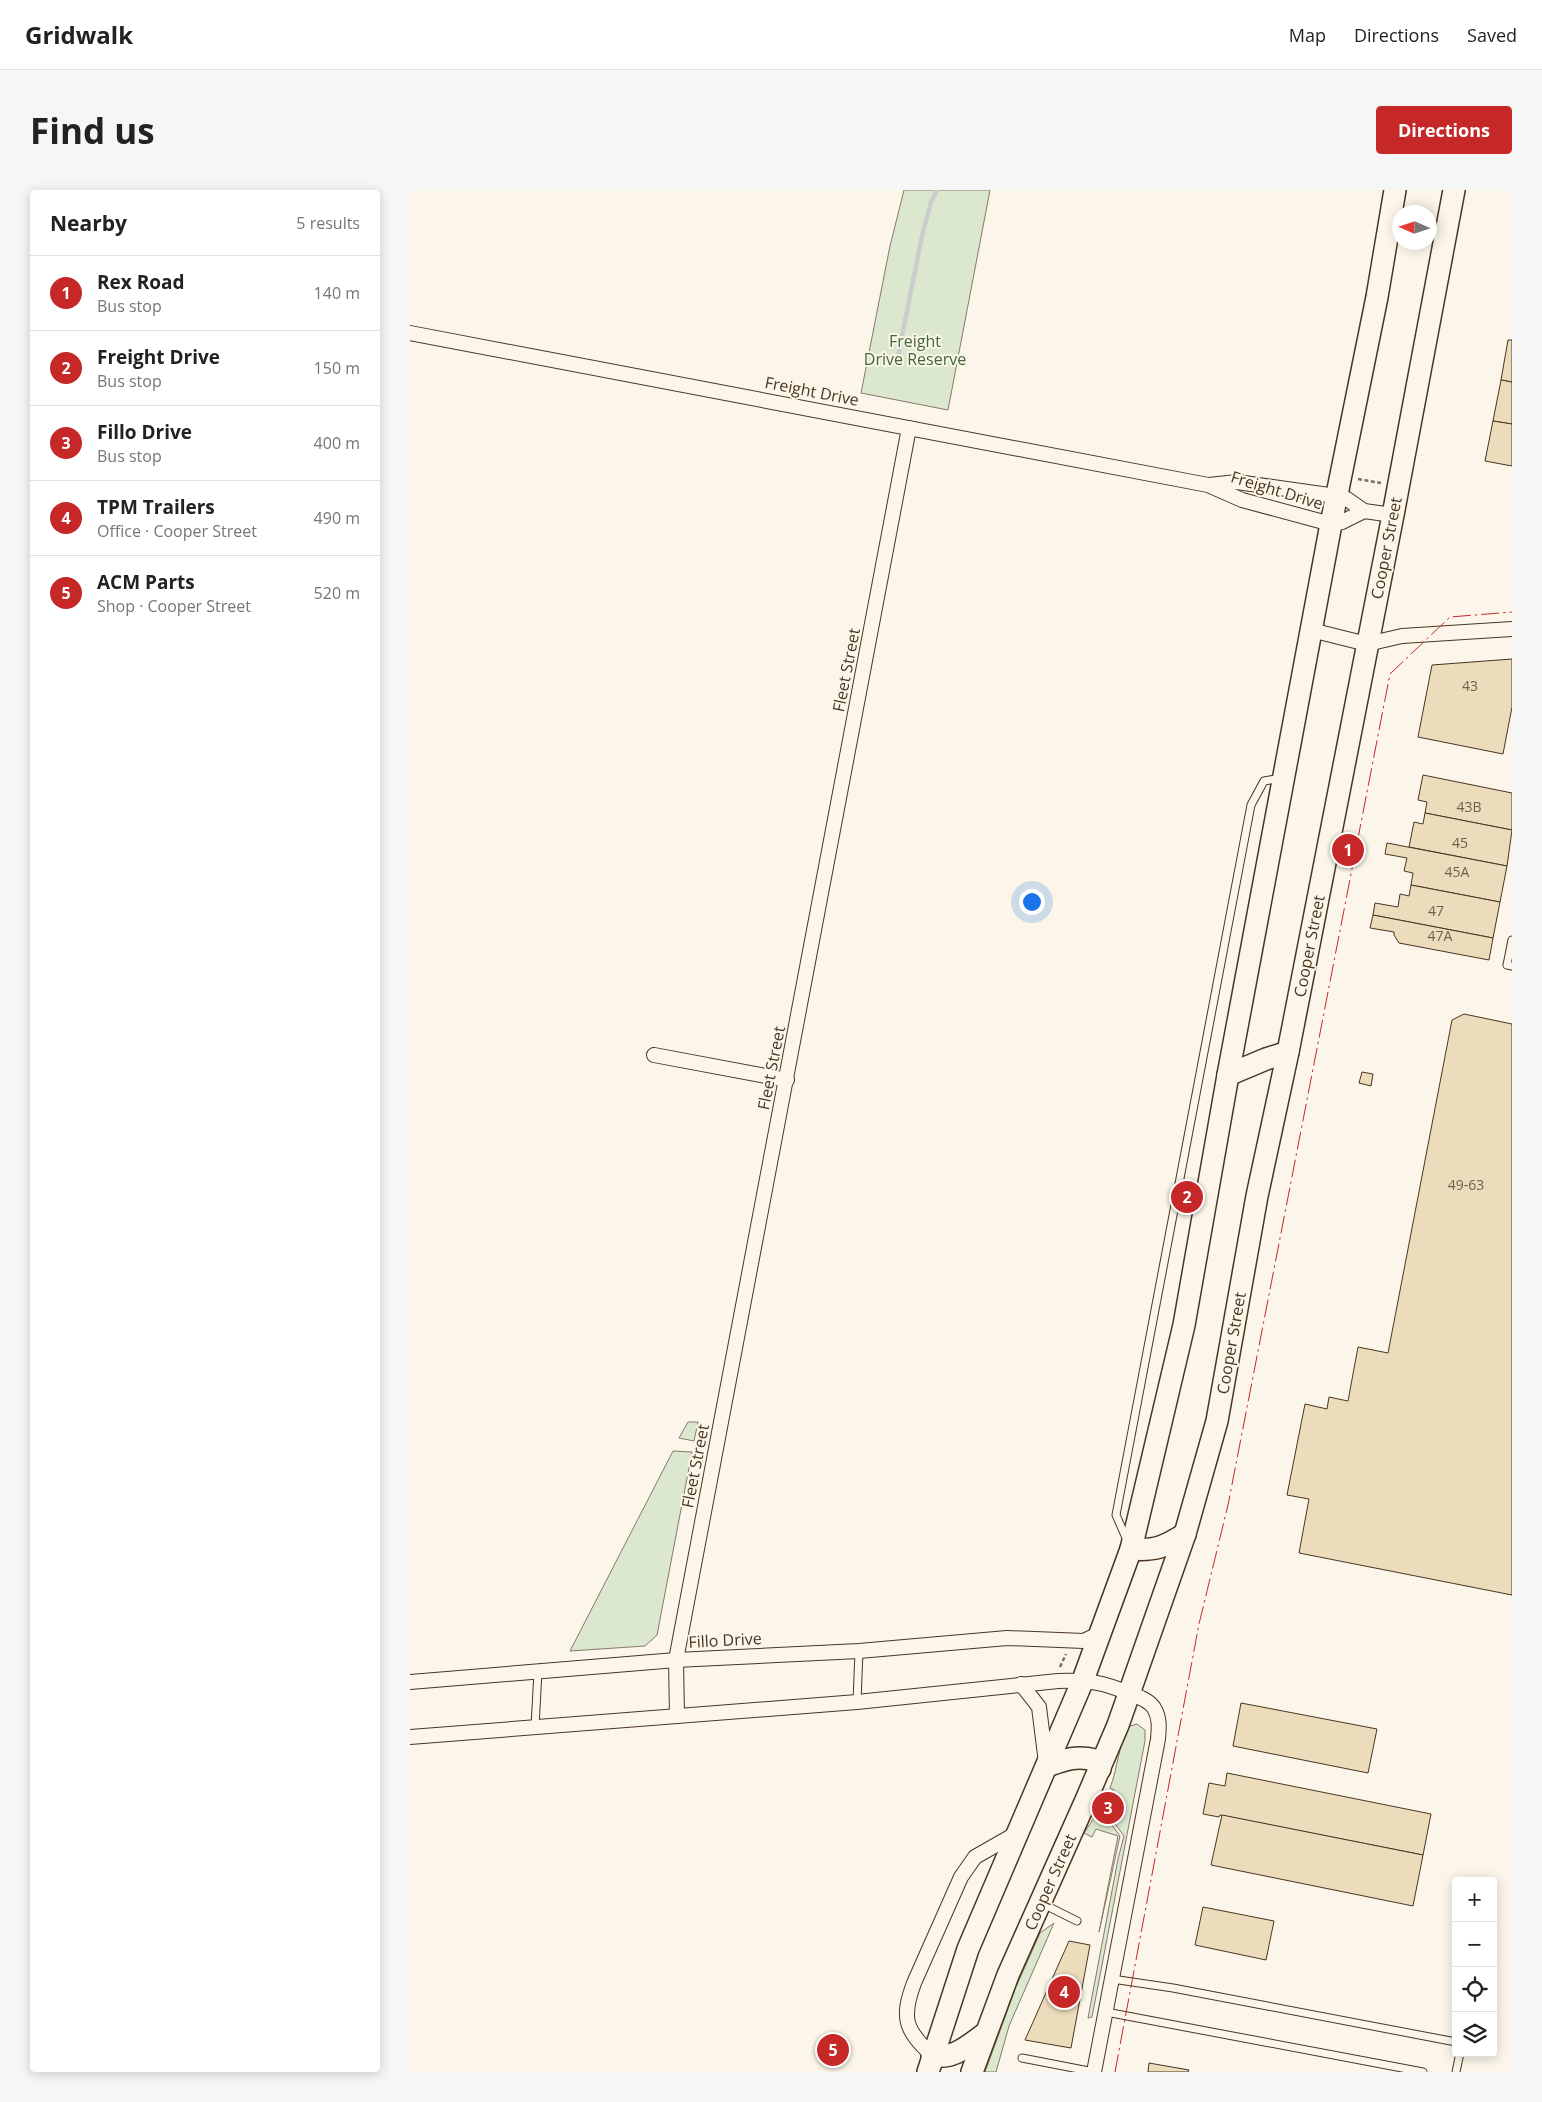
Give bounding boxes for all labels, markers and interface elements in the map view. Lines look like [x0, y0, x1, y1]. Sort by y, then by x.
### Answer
text: Gridwalk [25, 18, 133, 51]
text: Map [1289, 23, 1326, 47]
text: Directions [1354, 23, 1439, 47]
text: Saved [1467, 23, 1517, 47]
button: Directions [1376, 106, 1512, 154]
text: Find us [30, 107, 155, 154]
north arrow [1392, 205, 1437, 250]
text: Nearby [50, 209, 127, 237]
text: 5 results [296, 212, 360, 234]
text: Rex Road [97, 269, 185, 295]
text: 1 [61, 282, 71, 304]
text: 140 m [314, 282, 360, 304]
text: Bus stop [97, 295, 162, 317]
park label: Freight Drive Reserve [864, 330, 966, 370]
text: Freight Drive [97, 344, 220, 370]
text: 2 [61, 357, 71, 379]
text: 150 m [314, 357, 360, 379]
text: Bus stop [97, 370, 162, 392]
street label: Freight Drive [763, 371, 861, 411]
text: Fillo Drive [97, 419, 192, 445]
text: 3 [61, 432, 71, 454]
text: 400 m [314, 432, 360, 454]
text: Bus stop [97, 445, 162, 467]
street label: Freight Drive [1228, 466, 1326, 514]
text: TPM Trailers [97, 494, 215, 520]
street label: Cooper Street [1365, 495, 1407, 601]
text: 4 [61, 507, 71, 529]
text: 490 m [314, 507, 360, 529]
text: Office · Cooper Street [97, 520, 257, 542]
text: ACM Parts [97, 569, 195, 595]
text: 5 [61, 582, 71, 604]
text: 520 m [314, 582, 360, 604]
text: Shop · Cooper Street [97, 595, 251, 617]
street label: Fleet Street [827, 626, 865, 714]
house number: 43 [1462, 676, 1478, 695]
house number: 43B [1456, 797, 1482, 816]
pin: 1 [1332, 831, 1364, 869]
house number: 45 [1452, 833, 1468, 852]
house number: 45A [1445, 862, 1470, 881]
your location [1019, 889, 1045, 915]
street label: Cooper Street [1288, 893, 1330, 999]
house number: 47 [1428, 901, 1444, 920]
house number: 47A [1428, 926, 1453, 945]
street label: Fleet Street [752, 1024, 790, 1112]
house number: 49-63 [1448, 1175, 1484, 1194]
pin: 2 [1171, 1178, 1203, 1216]
street label: Cooper Street [1211, 1290, 1251, 1396]
street label: Fleet Street [676, 1422, 714, 1510]
street label: Fillo Drive [688, 1627, 762, 1653]
pin: 3 [1092, 1789, 1124, 1827]
street label: Cooper Street [1019, 1830, 1081, 1934]
map controls [1452, 1877, 1497, 2057]
button: + [1452, 1877, 1497, 1922]
button: − [1452, 1922, 1497, 1967]
button: locate [1452, 1967, 1497, 2012]
pin: 4 [1048, 1973, 1080, 2011]
button: layers [1452, 2012, 1497, 2057]
pin: 5 [817, 2031, 849, 2069]

